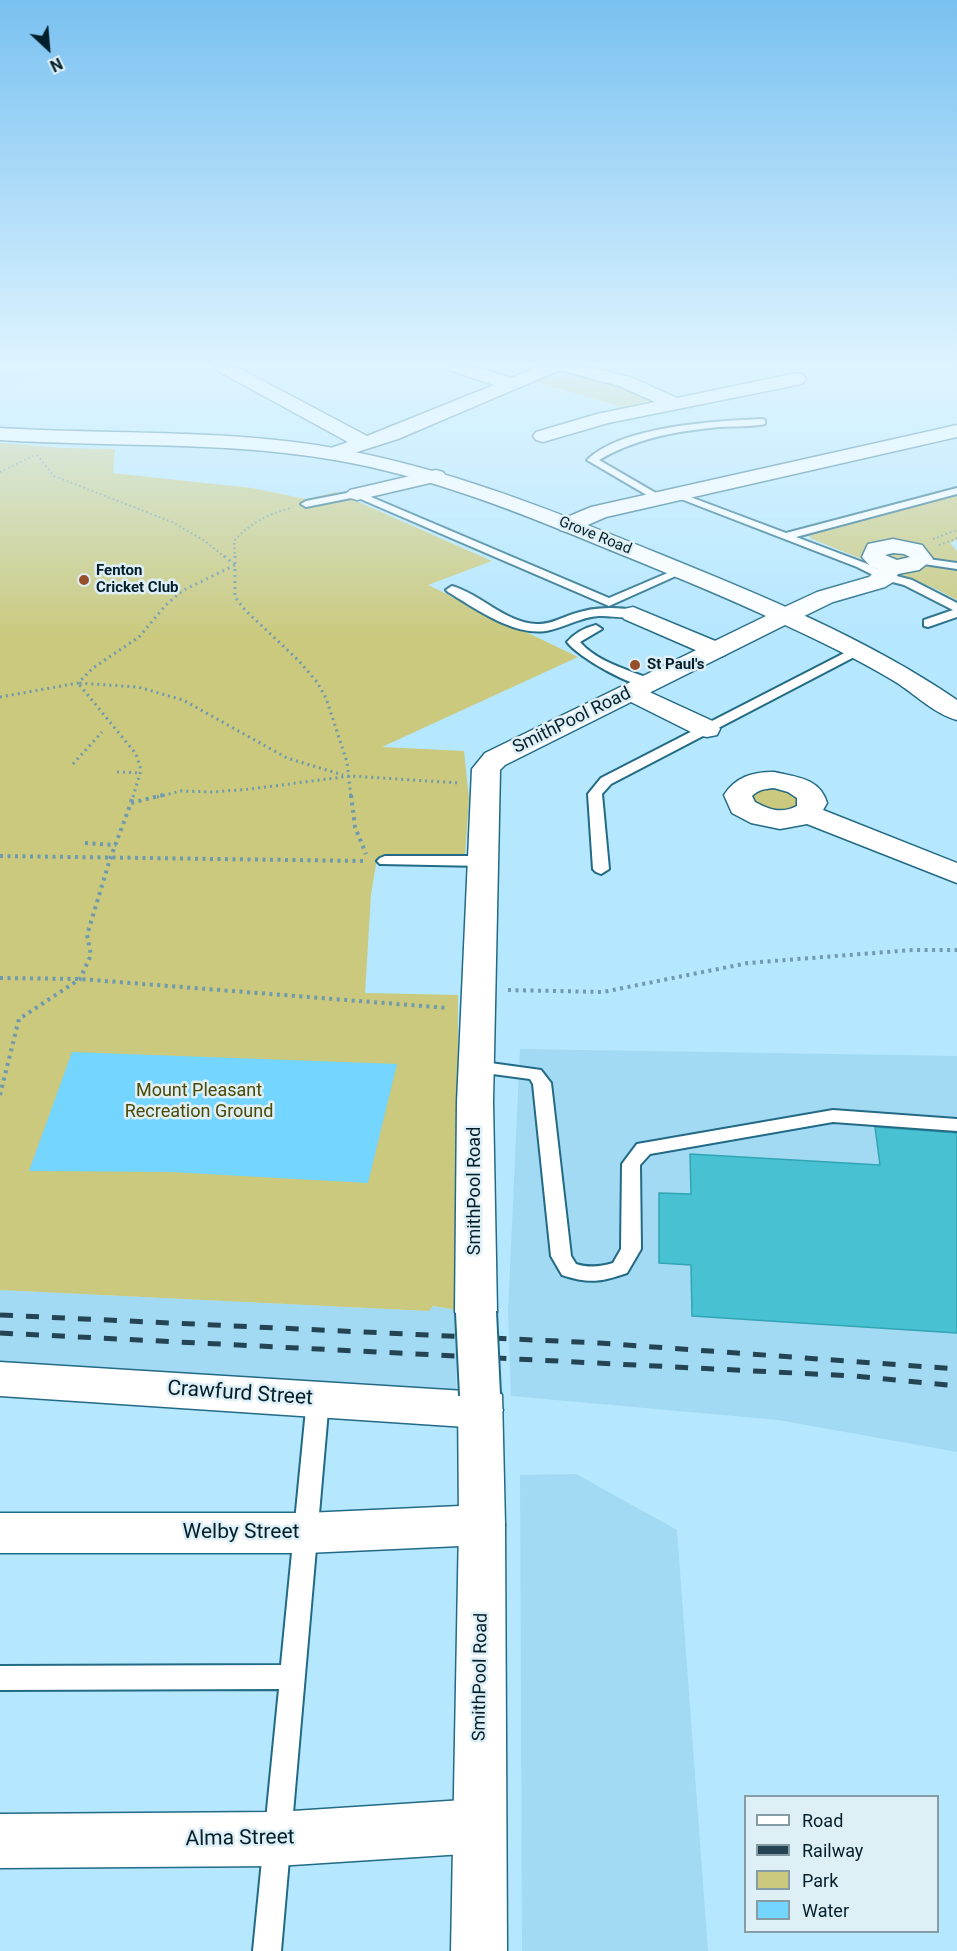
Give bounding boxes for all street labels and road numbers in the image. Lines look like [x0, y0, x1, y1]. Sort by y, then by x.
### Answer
street label: Grove Road [556, 513, 634, 559]
street label: SmithPool Road [509, 683, 635, 759]
street label: SmithPool Road [464, 1127, 486, 1255]
street label: Crawfurd Street [166, 1376, 314, 1412]
street label: Welby Street [183, 1520, 299, 1546]
street label: SmithPool Road [469, 1613, 493, 1741]
street label: Alma Street [185, 1825, 295, 1853]

